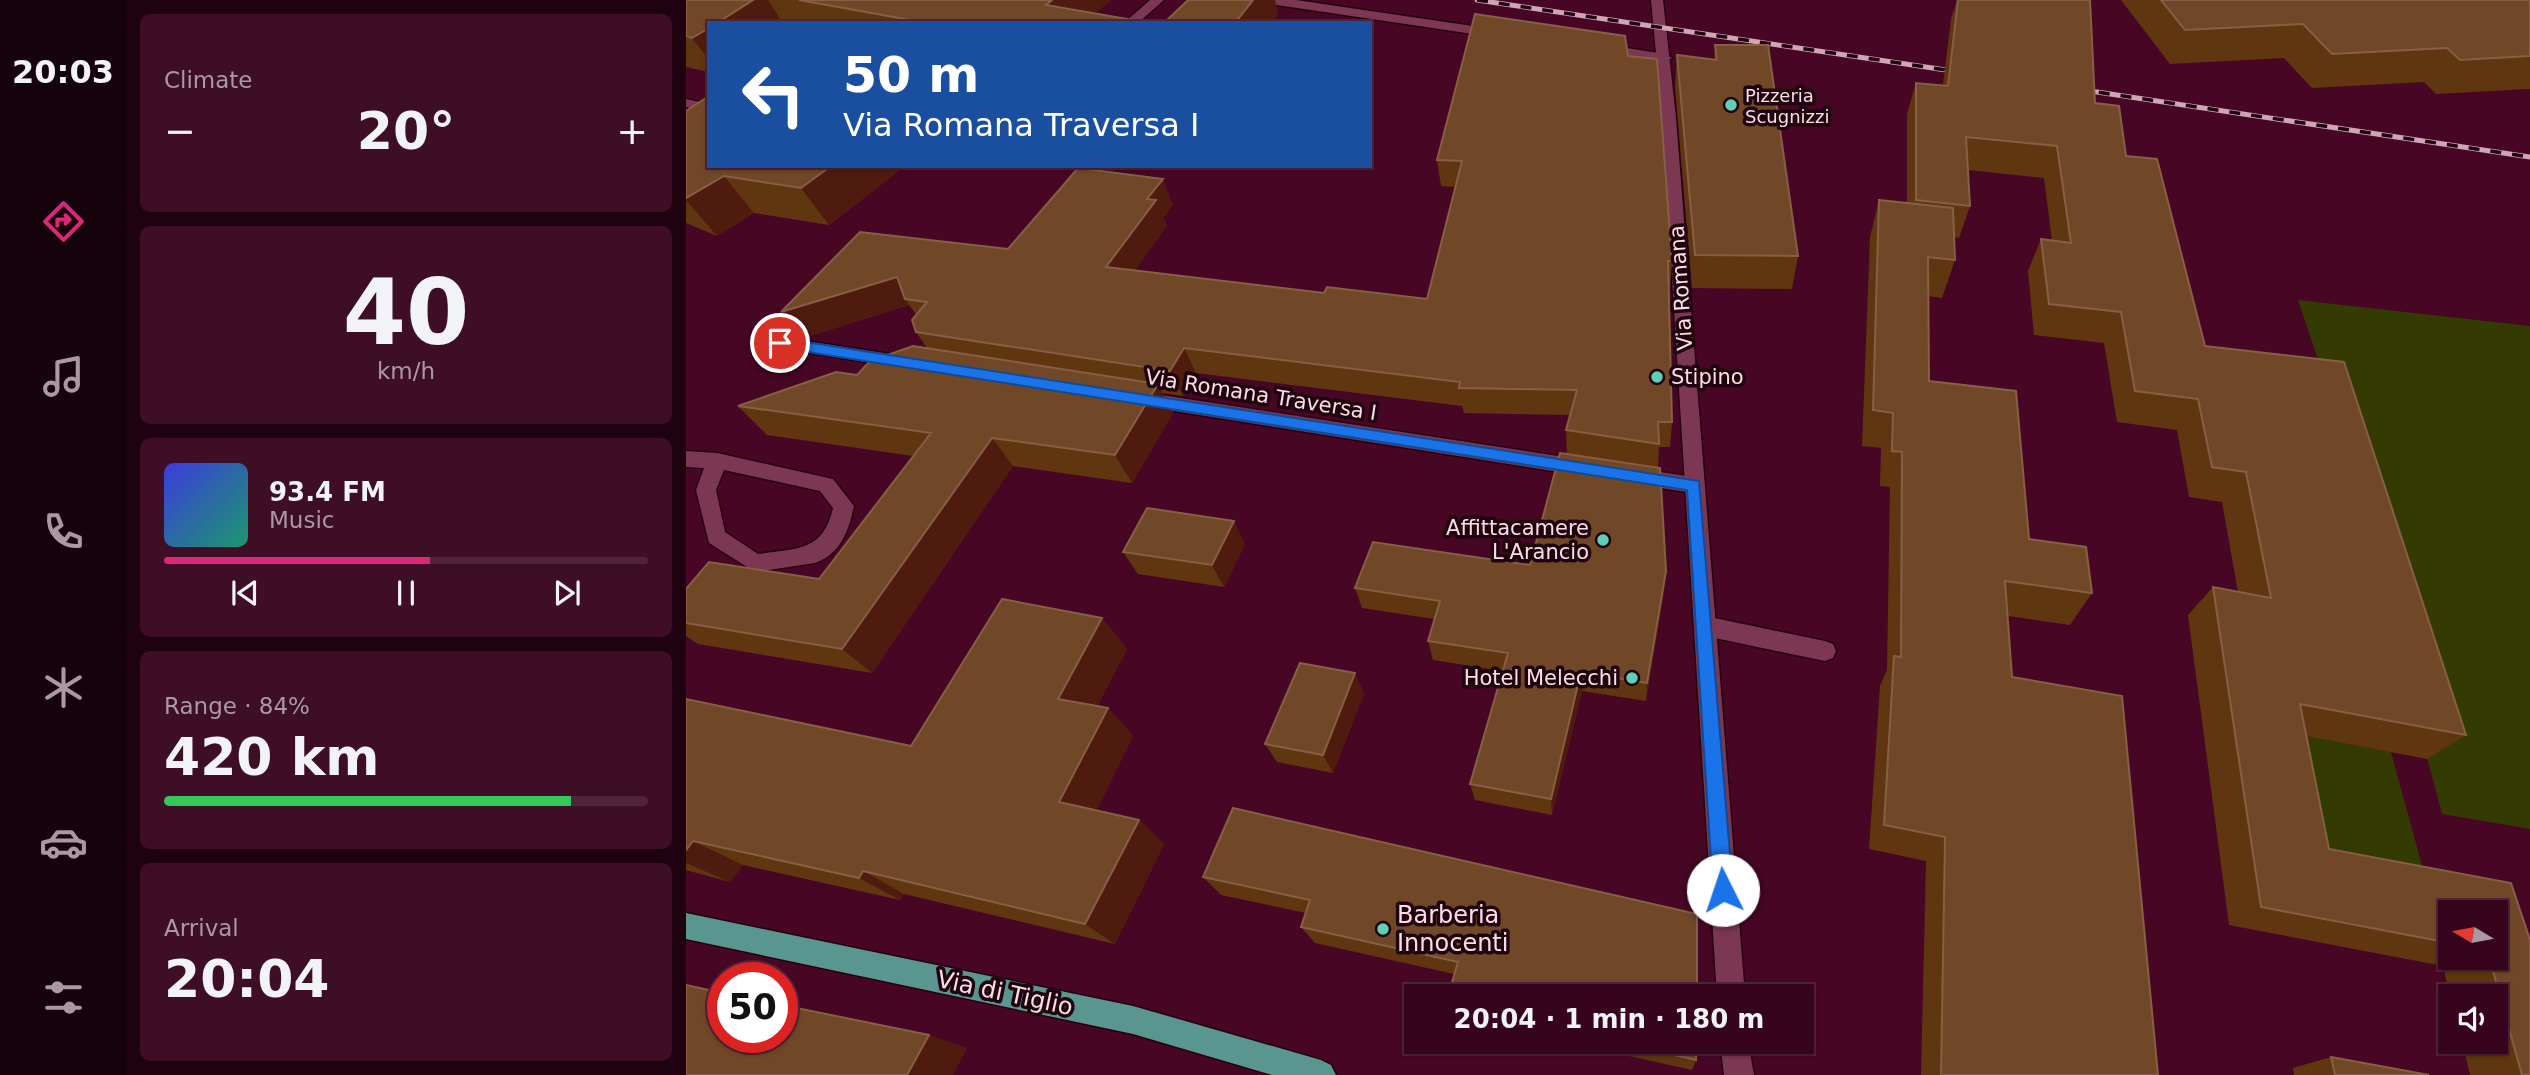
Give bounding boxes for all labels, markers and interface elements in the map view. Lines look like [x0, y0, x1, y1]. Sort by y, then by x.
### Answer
text: 50 m [843, 47, 979, 104]
icon: left [728, 49, 819, 140]
text: 20:03 [12, 53, 114, 91]
text: Climate [164, 67, 253, 93]
place label: Pizzeria Scugnizzi [1745, 85, 1829, 127]
marker: Pizzeria Scugnizzi [1723, 97, 1739, 113]
text: 20° [357, 101, 455, 161]
text: Via Romana Traversa I [843, 106, 1199, 144]
text: − [164, 109, 196, 153]
text: + [616, 109, 648, 153]
icon: directions [39, 197, 88, 246]
street label: Via Romana [1665, 225, 1697, 351]
text: 40 [343, 260, 469, 365]
pin [750, 313, 810, 373]
icon: arrive [761, 324, 799, 362]
icon: music [39, 352, 88, 401]
text: km/h [377, 358, 435, 384]
street label: Via Romana Traversa I [1144, 365, 1378, 425]
place label: Stipino [1671, 365, 1744, 389]
marker: Stipino [1649, 369, 1665, 385]
text: 93.4 FM [269, 477, 386, 507]
icon: phone [39, 507, 88, 556]
text: Music [269, 507, 334, 533]
place label: Affittacamere L'Arancio [1446, 516, 1589, 564]
marker: Affittacamere L'Arancio [1595, 532, 1611, 548]
icon: previous [226, 574, 264, 612]
icon: pause [387, 574, 425, 612]
icon: next [548, 574, 586, 612]
icon: climate [39, 663, 88, 712]
place label: Hotel Melecchi [1464, 666, 1618, 690]
marker: Hotel Melecchi [1624, 670, 1640, 686]
text: Range · 84% [164, 693, 310, 719]
text: 420 km [164, 727, 379, 787]
icon: car [39, 818, 88, 867]
position arrow [1686, 853, 1760, 927]
north arrow [2438, 900, 2508, 970]
map controls [2438, 900, 2508, 1054]
place label: Barberia Innocenti [1397, 901, 1508, 957]
text: Arrival [164, 915, 239, 941]
marker: Barberia Innocenti [1375, 921, 1391, 937]
text: 20:04 [164, 949, 330, 1009]
speed limit sign: 50 [707, 962, 798, 1053]
street label: Via di Tiglio [934, 965, 1076, 1021]
icon: filters [39, 973, 88, 1022]
button: sound [2438, 984, 2508, 1054]
text: 20:04 · 1 min · 180 m [1454, 1004, 1764, 1034]

